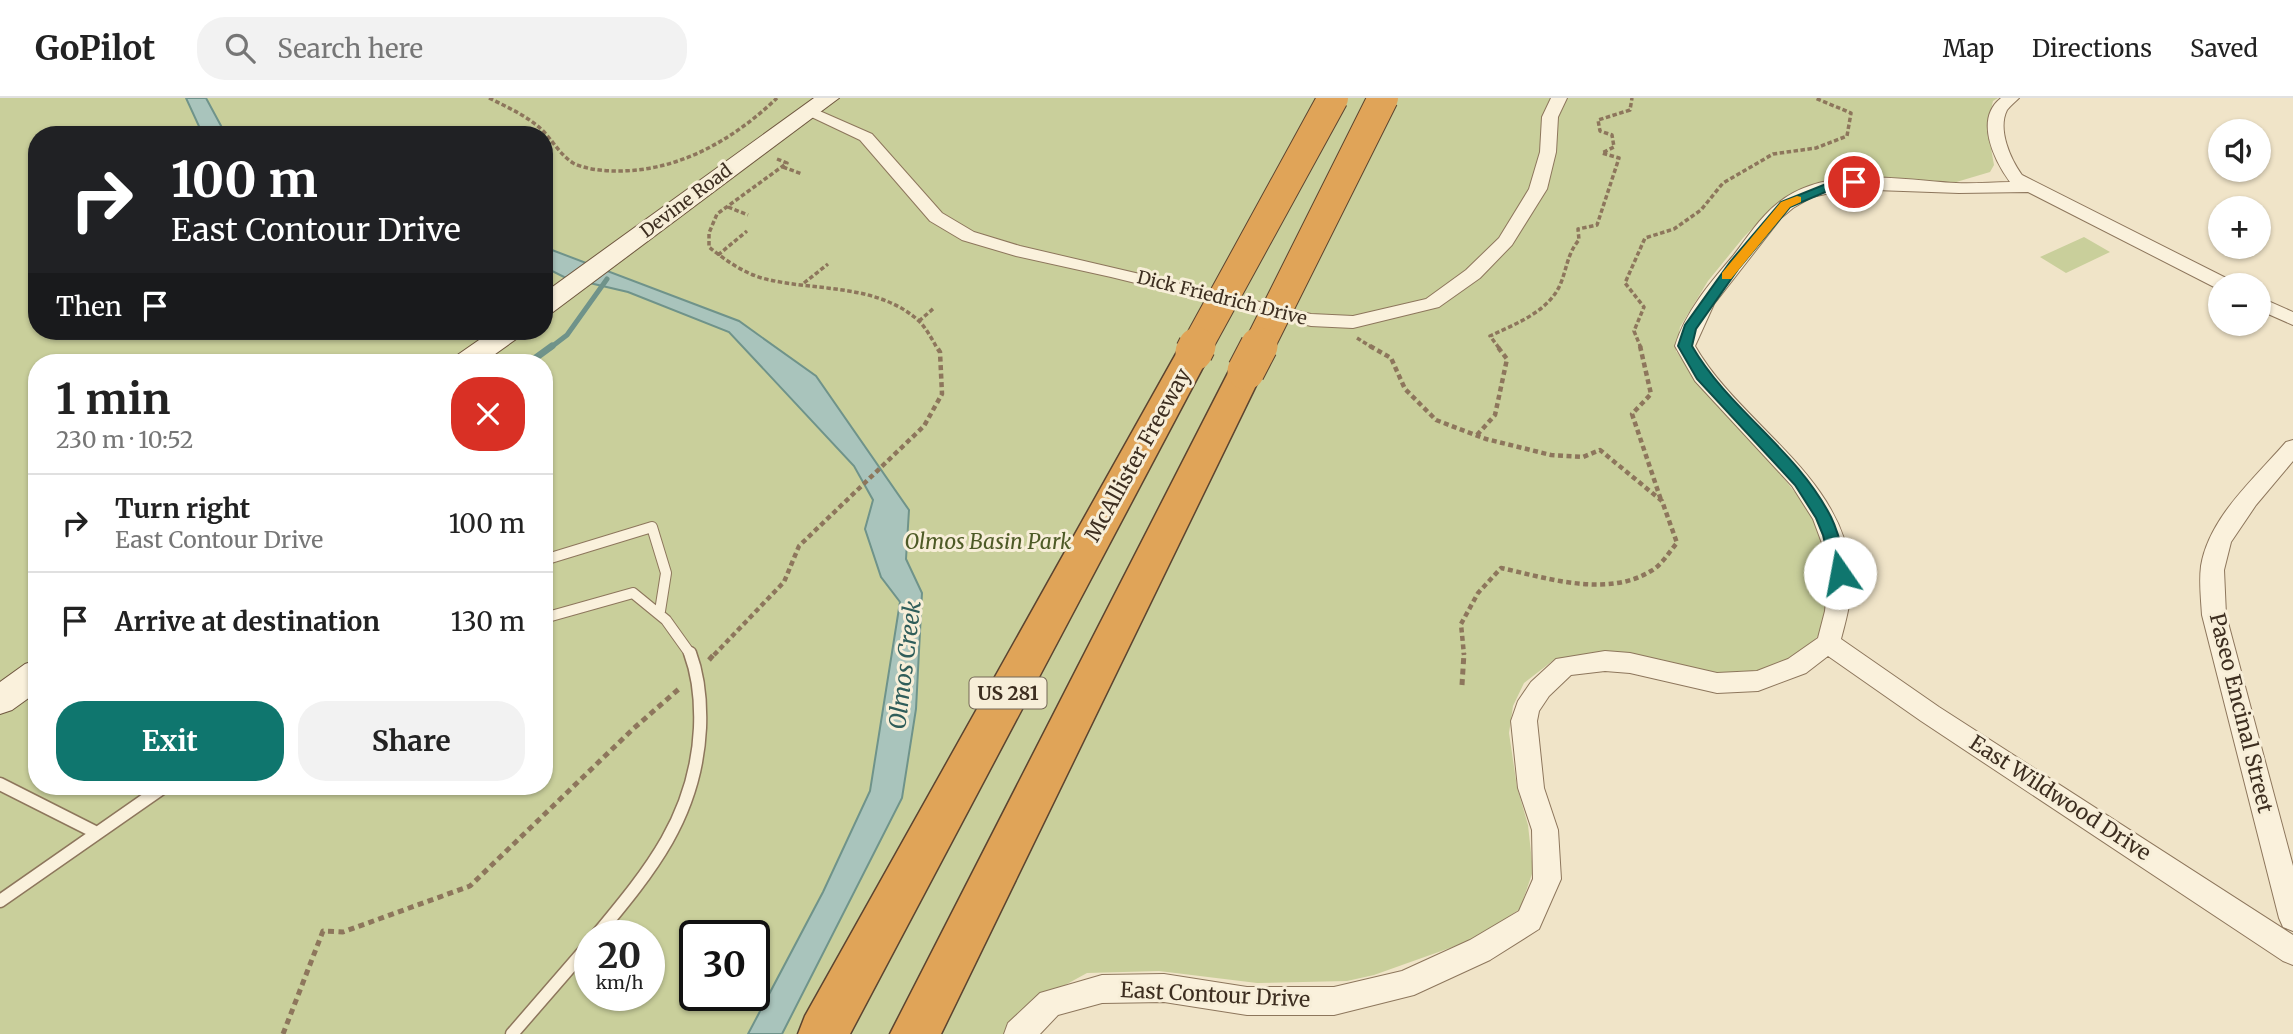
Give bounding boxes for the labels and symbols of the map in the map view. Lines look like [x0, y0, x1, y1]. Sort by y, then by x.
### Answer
pin [1824, 152, 1884, 212]
street label: Devine Road [635, 159, 736, 243]
street label: Dick Friedrich Drive [1135, 265, 1309, 330]
street label: McAllister Freeway [1079, 363, 1197, 546]
park label: Olmos Basin Park [905, 528, 1072, 555]
position arrow [1803, 536, 1877, 610]
water label: Olmos Creek [882, 599, 927, 731]
street label: Paseo Encinal Street [2204, 610, 2279, 816]
road number: US 281 [970, 678, 1046, 708]
street label: East Wildwood Drive [1964, 729, 2156, 866]
speed limit sign: 30 [679, 920, 770, 1011]
street label: East Contour Drive [1119, 976, 1311, 1013]

